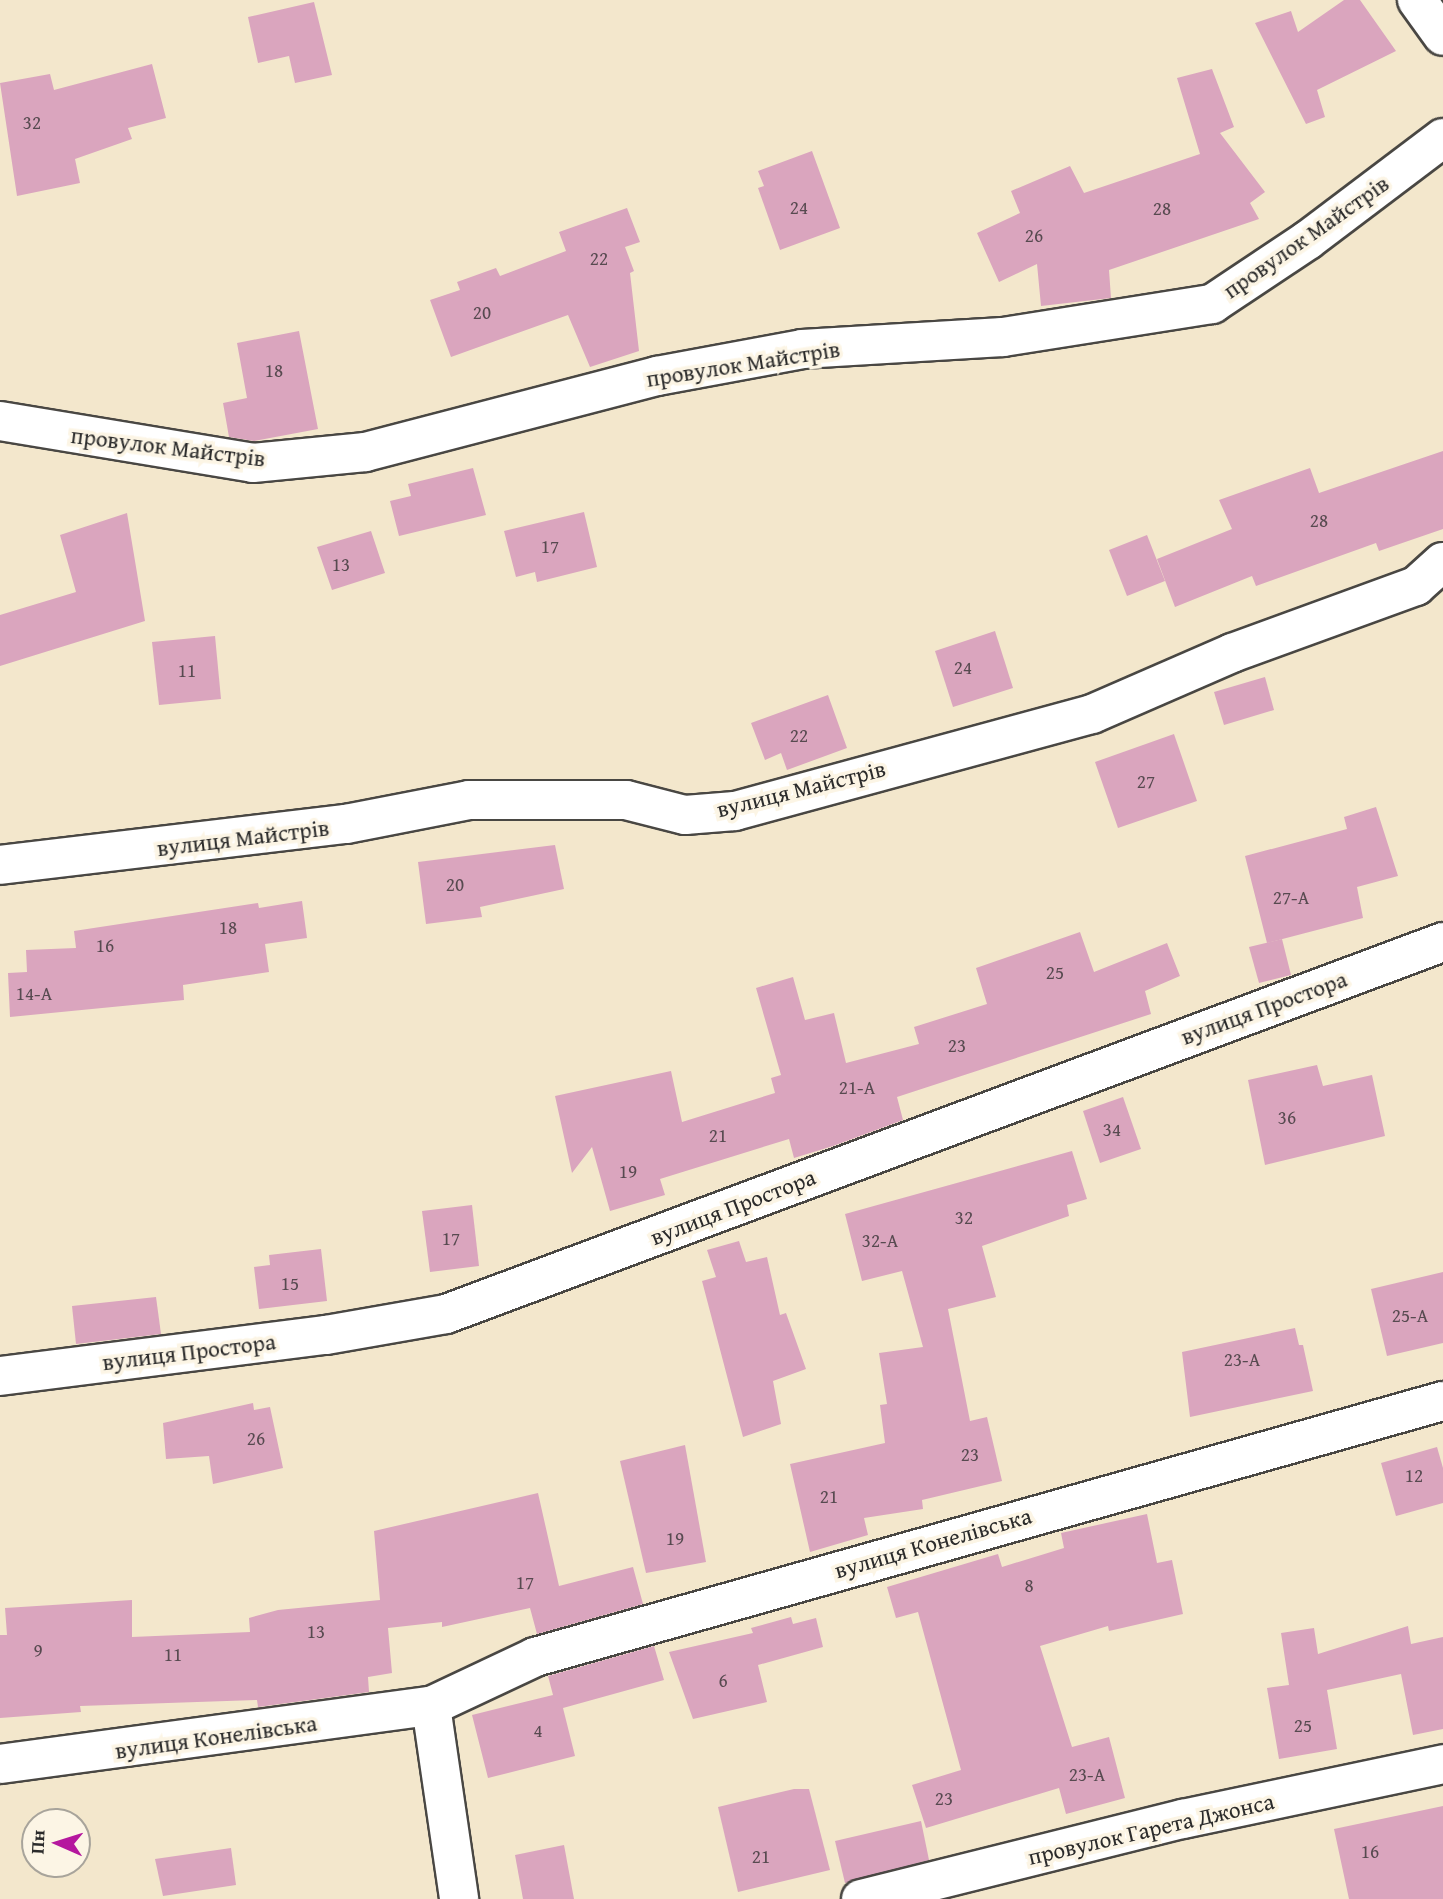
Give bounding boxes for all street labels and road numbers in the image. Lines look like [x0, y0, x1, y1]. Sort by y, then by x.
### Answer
street label: провулок Майстрів [1218, 170, 1394, 304]
street label: провулок Майстрів [644, 335, 842, 393]
street label: провулок Майстрів [69, 421, 267, 473]
street label: вулиця Майстрів [714, 755, 888, 823]
street label: вулиця Майстрів [155, 814, 331, 862]
street label: вулиця Простора [1177, 965, 1351, 1051]
street label: вулиця Простора [647, 1163, 819, 1251]
street label: вулиця Простора [101, 1328, 277, 1376]
street label: вулиця Конелівська [831, 1502, 1035, 1584]
street label: вулиця Конелівська [113, 1709, 319, 1765]
street label: провулок Гарета Джонса [1025, 1787, 1277, 1871]

